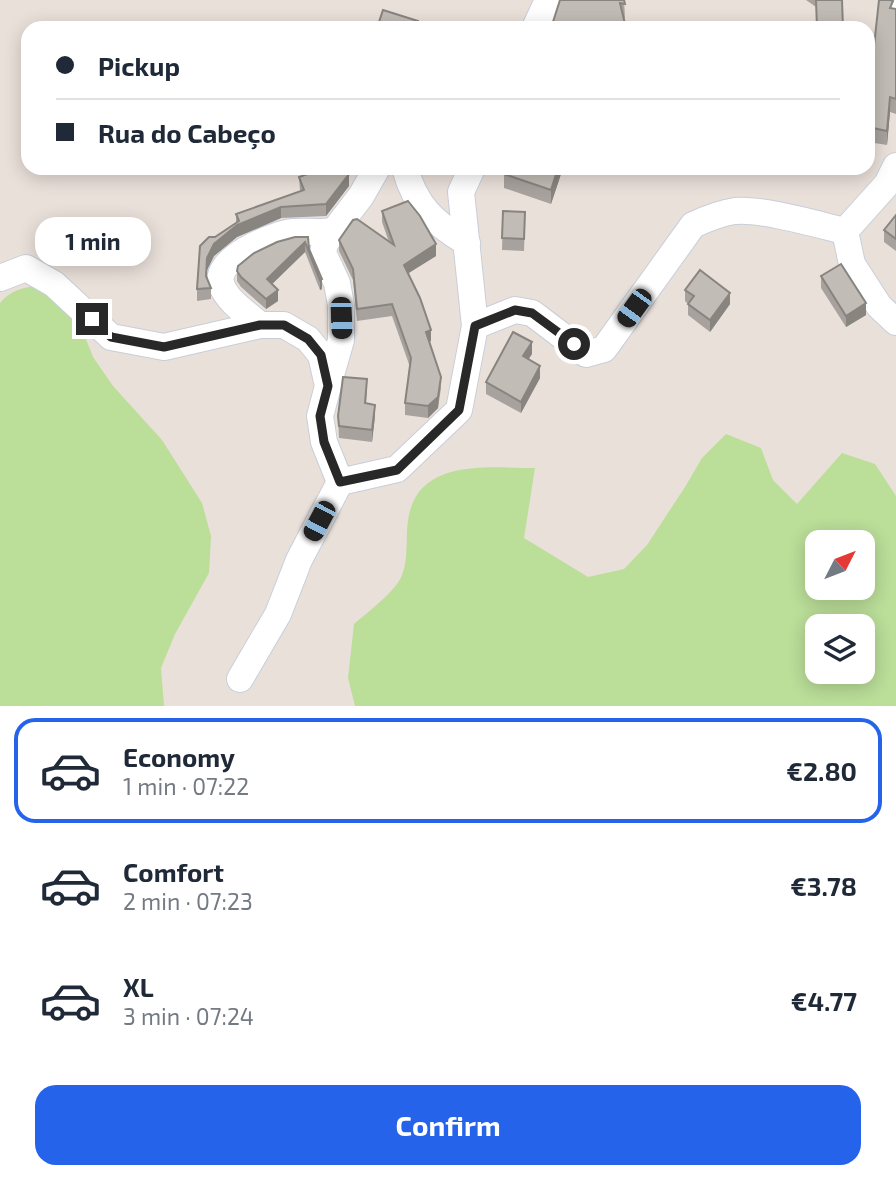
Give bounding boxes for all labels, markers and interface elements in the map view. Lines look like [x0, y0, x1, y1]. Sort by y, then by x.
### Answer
text: Pickup [98, 50, 180, 81]
text: Rua do Cabeço [98, 117, 276, 148]
callout: 1 min [34, 218, 150, 266]
text: 1 min [65, 227, 121, 255]
car [614, 285, 655, 331]
car [330, 297, 353, 339]
route end [76, 303, 108, 335]
route start [558, 328, 590, 360]
car [300, 498, 339, 544]
north arrow [805, 530, 875, 600]
map controls [805, 530, 875, 684]
button: layers [805, 614, 875, 684]
icon: car [39, 739, 102, 802]
text: Economy [123, 741, 235, 772]
text: €2.80 [786, 755, 857, 786]
text: 1 min · 07:22 [123, 772, 249, 800]
icon: car [39, 854, 102, 917]
text: Comfort [123, 856, 224, 887]
text: €3.78 [790, 870, 857, 901]
text: 2 min · 07:23 [123, 887, 253, 915]
icon: car [39, 969, 102, 1032]
text: XL [123, 971, 154, 1002]
text: €4.77 [791, 985, 857, 1016]
text: 3 min · 07:24 [123, 1002, 254, 1030]
button: Confirm [35, 1085, 861, 1165]

